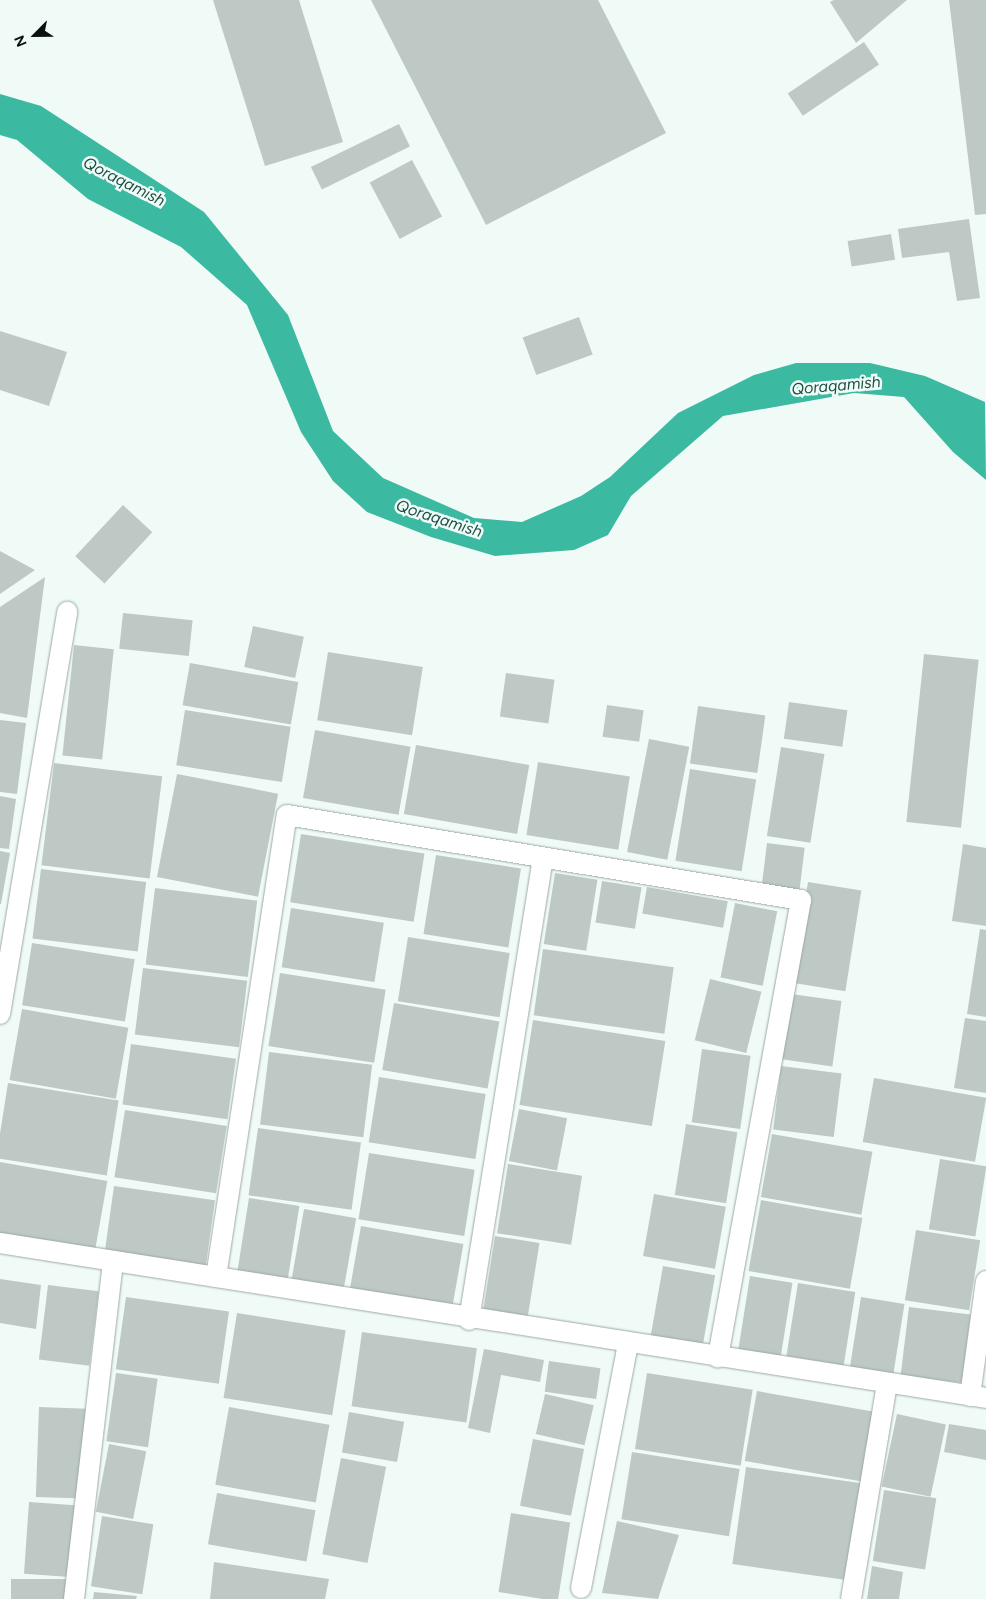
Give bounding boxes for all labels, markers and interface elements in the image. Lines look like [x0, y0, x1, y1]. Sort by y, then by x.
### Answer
north arrow [10, 10, 60, 60]
text: N [11, 33, 31, 49]
water label: Qoraqamish [80, 153, 168, 211]
water label: Qoraqamish [791, 373, 881, 399]
water label: Qoraqamish [394, 496, 484, 542]

